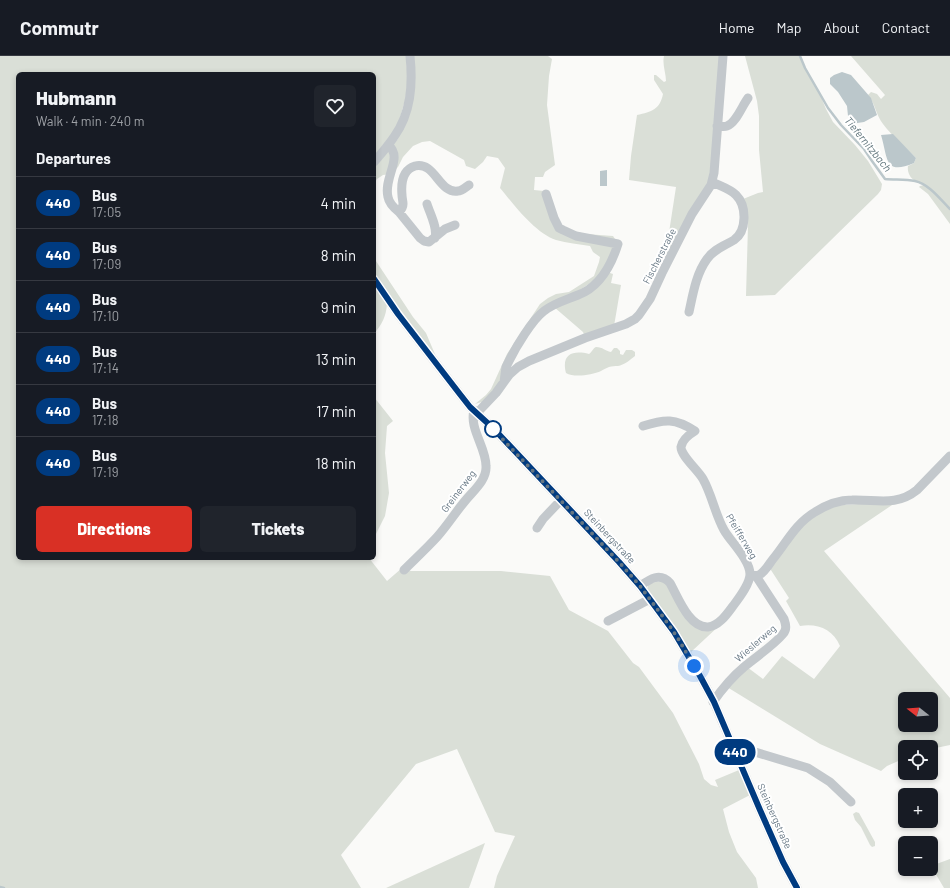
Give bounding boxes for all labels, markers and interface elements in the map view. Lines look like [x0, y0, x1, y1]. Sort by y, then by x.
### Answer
text: Commutr [20, 16, 99, 39]
text: Home [719, 19, 755, 36]
text: Map [777, 19, 801, 36]
text: About [823, 19, 860, 36]
text: Contact [882, 19, 930, 36]
button: heart [314, 85, 356, 127]
text: Hubmann [36, 86, 116, 109]
text: Walk · 4 min · 240 m [36, 113, 144, 129]
water label: Tiefernitzbach [842, 113, 895, 174]
text: Departures [36, 149, 111, 167]
text: Bus [92, 186, 117, 204]
text: 440 [46, 194, 70, 211]
text: 4 min [320, 194, 356, 212]
text: 17:05 [92, 204, 121, 220]
street label: Fischerstraße [640, 226, 678, 286]
text: Bus [92, 238, 117, 256]
text: 440 [46, 246, 70, 263]
text: 8 min [321, 246, 356, 264]
text: 17:09 [92, 256, 121, 272]
text: Bus [92, 290, 117, 308]
text: 440 [46, 298, 70, 315]
text: 9 min [321, 298, 356, 316]
text: 17:10 [92, 308, 119, 324]
text: Bus [92, 342, 117, 360]
text: 440 [46, 350, 70, 367]
text: 13 min [316, 350, 356, 368]
text: 17:14 [92, 360, 119, 376]
text: Bus [92, 394, 117, 412]
text: 440 [46, 402, 70, 419]
text: 17 min [316, 402, 356, 420]
text: 17:18 [92, 412, 118, 428]
unlabelled marker [484, 420, 502, 438]
text: Bus [92, 446, 117, 464]
text: 440 [46, 454, 70, 471]
text: 18 min [316, 454, 356, 472]
text: 17:19 [92, 464, 118, 480]
street label: Greinerweg [438, 467, 478, 515]
button: Directions [36, 506, 192, 552]
button: Tickets [200, 506, 356, 552]
street label: Steinbergstraße [582, 506, 638, 566]
street label: Pfeifferweg [724, 511, 760, 561]
street label: Wieslerweg [732, 622, 778, 664]
your location [684, 656, 704, 676]
north arrow [898, 692, 938, 732]
map controls [898, 692, 938, 876]
line badge: 440 [712, 739, 758, 765]
button: locate [898, 740, 938, 780]
text: 440 [723, 743, 747, 760]
street label: Steinbergstraße [755, 781, 795, 851]
button: + [898, 788, 938, 828]
button: − [898, 836, 938, 876]

